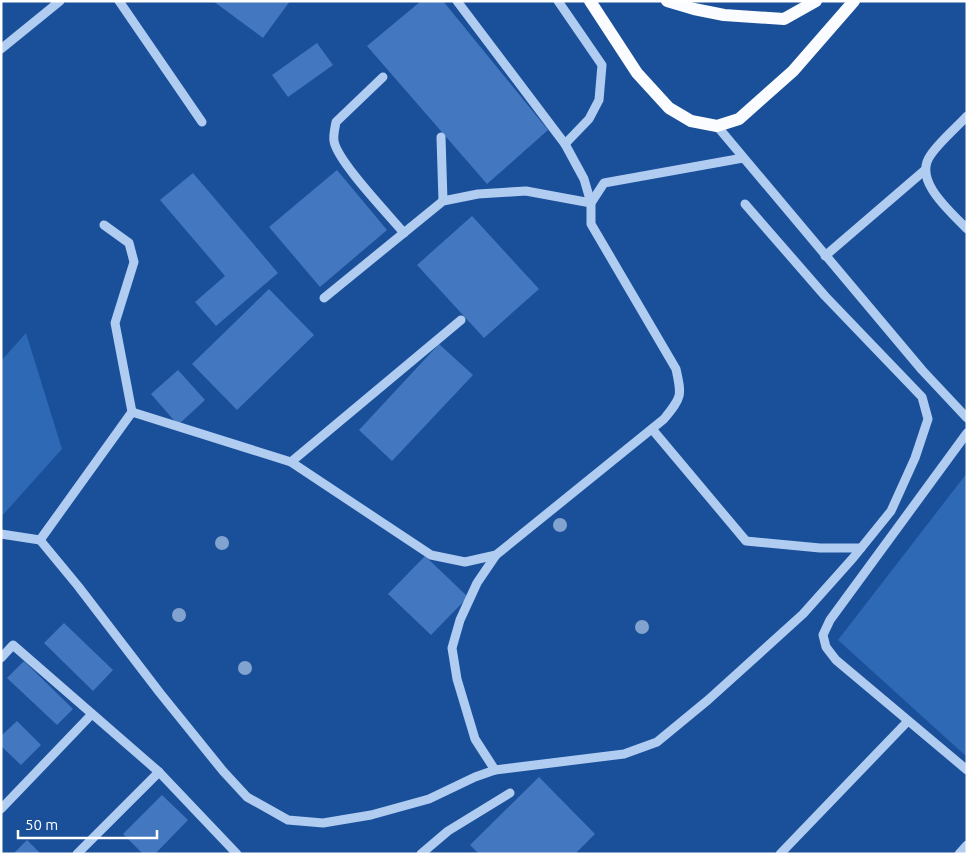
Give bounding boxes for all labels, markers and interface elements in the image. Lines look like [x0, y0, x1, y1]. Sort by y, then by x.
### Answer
scale bar [18, 808, 156, 840]
text: 50 m [25, 816, 58, 833]

